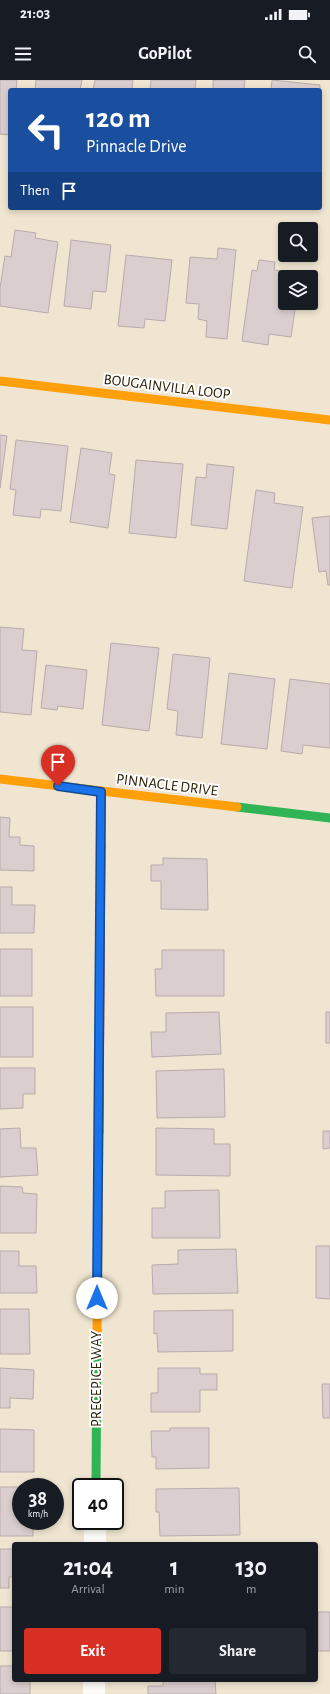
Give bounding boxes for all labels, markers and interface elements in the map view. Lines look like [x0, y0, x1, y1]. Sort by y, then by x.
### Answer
text: 21:03 [20, 6, 50, 21]
icon: menu [12, 43, 34, 65]
icon: search [296, 43, 318, 65]
text: GoPilot [138, 45, 192, 63]
icon: left [20, 104, 72, 156]
text: 120 m [86, 105, 151, 133]
text: Pinnacle Drive [86, 138, 187, 156]
icon: arrive [58, 180, 80, 202]
text: Then [20, 183, 50, 198]
map controls [278, 222, 318, 310]
button: search [278, 222, 318, 262]
button: layers [278, 270, 318, 310]
street label: BOUGAINVILLA LOOP [103, 372, 231, 402]
pin [41, 745, 75, 786]
icon: arrive [47, 751, 69, 773]
street label: PINNACLE DRIVE [115, 771, 219, 799]
position arrow [76, 1277, 118, 1319]
street label: PRECEPICE WAY [89, 1331, 104, 1427]
speed limit sign: 40 [72, 1478, 124, 1530]
text: 38 [29, 1489, 47, 1509]
text: km/h [28, 1509, 48, 1519]
text: 21:04 [63, 1556, 113, 1580]
text: 1 [170, 1556, 179, 1580]
text: 130 [235, 1556, 267, 1580]
text: Arrival [71, 1583, 105, 1596]
text: min [164, 1583, 184, 1596]
text: m [246, 1583, 256, 1596]
button: Exit [24, 1628, 161, 1674]
button: Share [169, 1628, 306, 1674]

